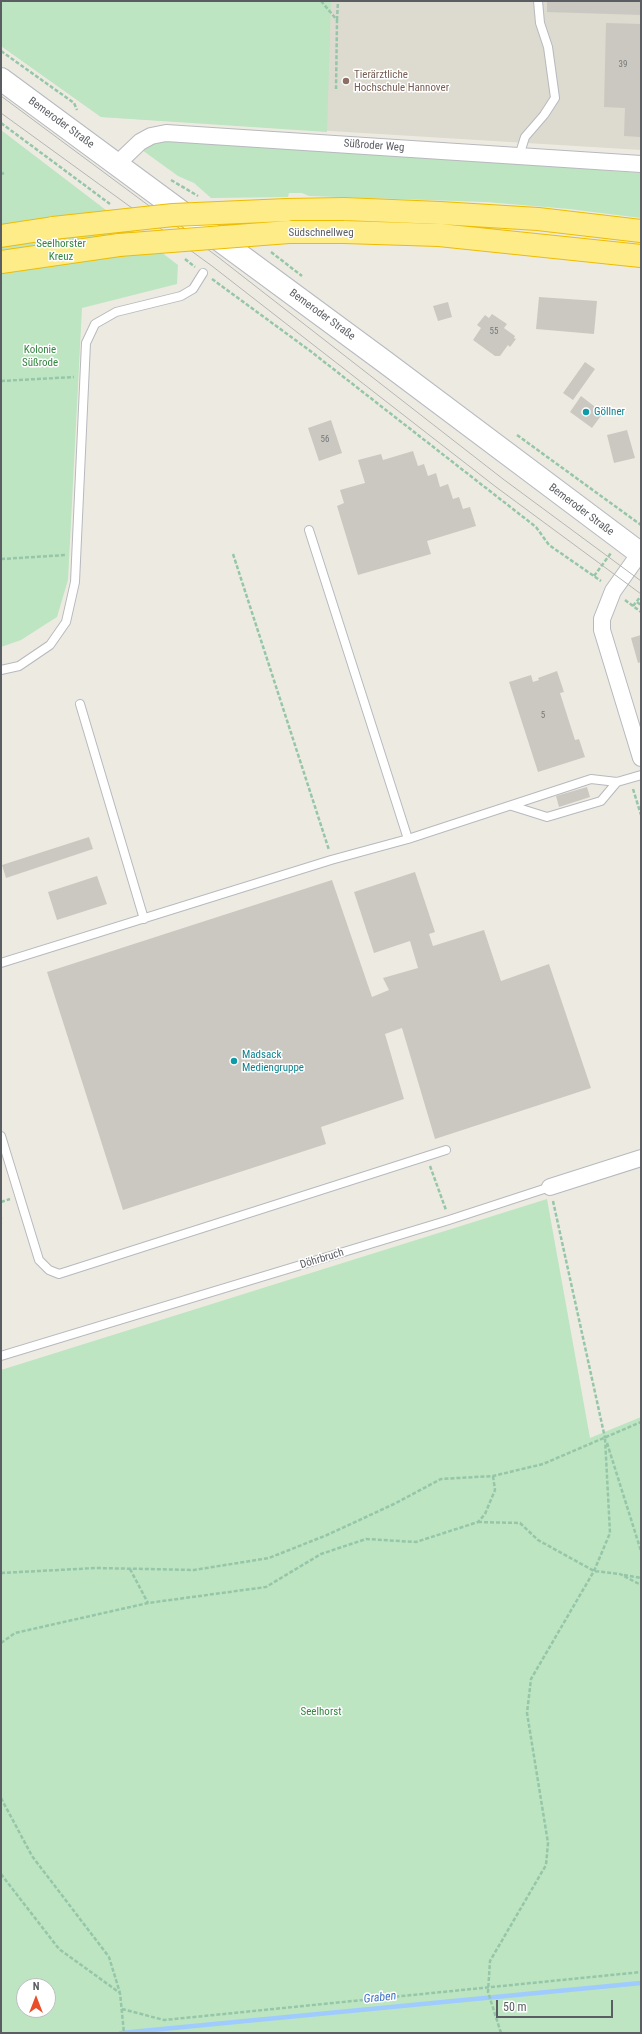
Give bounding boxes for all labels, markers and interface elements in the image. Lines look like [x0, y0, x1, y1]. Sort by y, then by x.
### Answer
house number: 39 [619, 60, 627, 70]
place label: Tierärztliche Hochschule Hannover [354, 68, 449, 94]
marker: Tierärztliche Hochschule Hannover [341, 76, 351, 86]
street label: Bemeroder Straße [26, 95, 96, 151]
street label: Süßroder Weg [343, 137, 405, 155]
street label: Südschnellweg [288, 226, 354, 240]
park label: Seelhorster Kreuz [36, 237, 86, 263]
street label: Bemeroder Straße [287, 287, 357, 343]
house number: 55 [490, 327, 498, 337]
park label: Kolonie Süßrode [22, 343, 58, 369]
place label: Göllner [594, 405, 625, 419]
marker: Göllner [581, 407, 591, 417]
house number: 56 [321, 435, 329, 445]
street label: Bemeroder Straße [546, 481, 616, 539]
house number: 5 [541, 711, 545, 721]
place label: Madsack Mediengruppe [242, 1048, 304, 1074]
marker: Madsack Mediengruppe [229, 1056, 239, 1066]
street label: Döhrbruch [299, 1246, 345, 1272]
park label: Seelhorst [301, 1705, 341, 1719]
north arrow [16, 1978, 56, 2018]
text: N [33, 1980, 39, 1993]
water label: Graben [363, 1989, 397, 2007]
scale bar [498, 1992, 615, 2018]
text: 50 m [503, 2000, 527, 2014]

